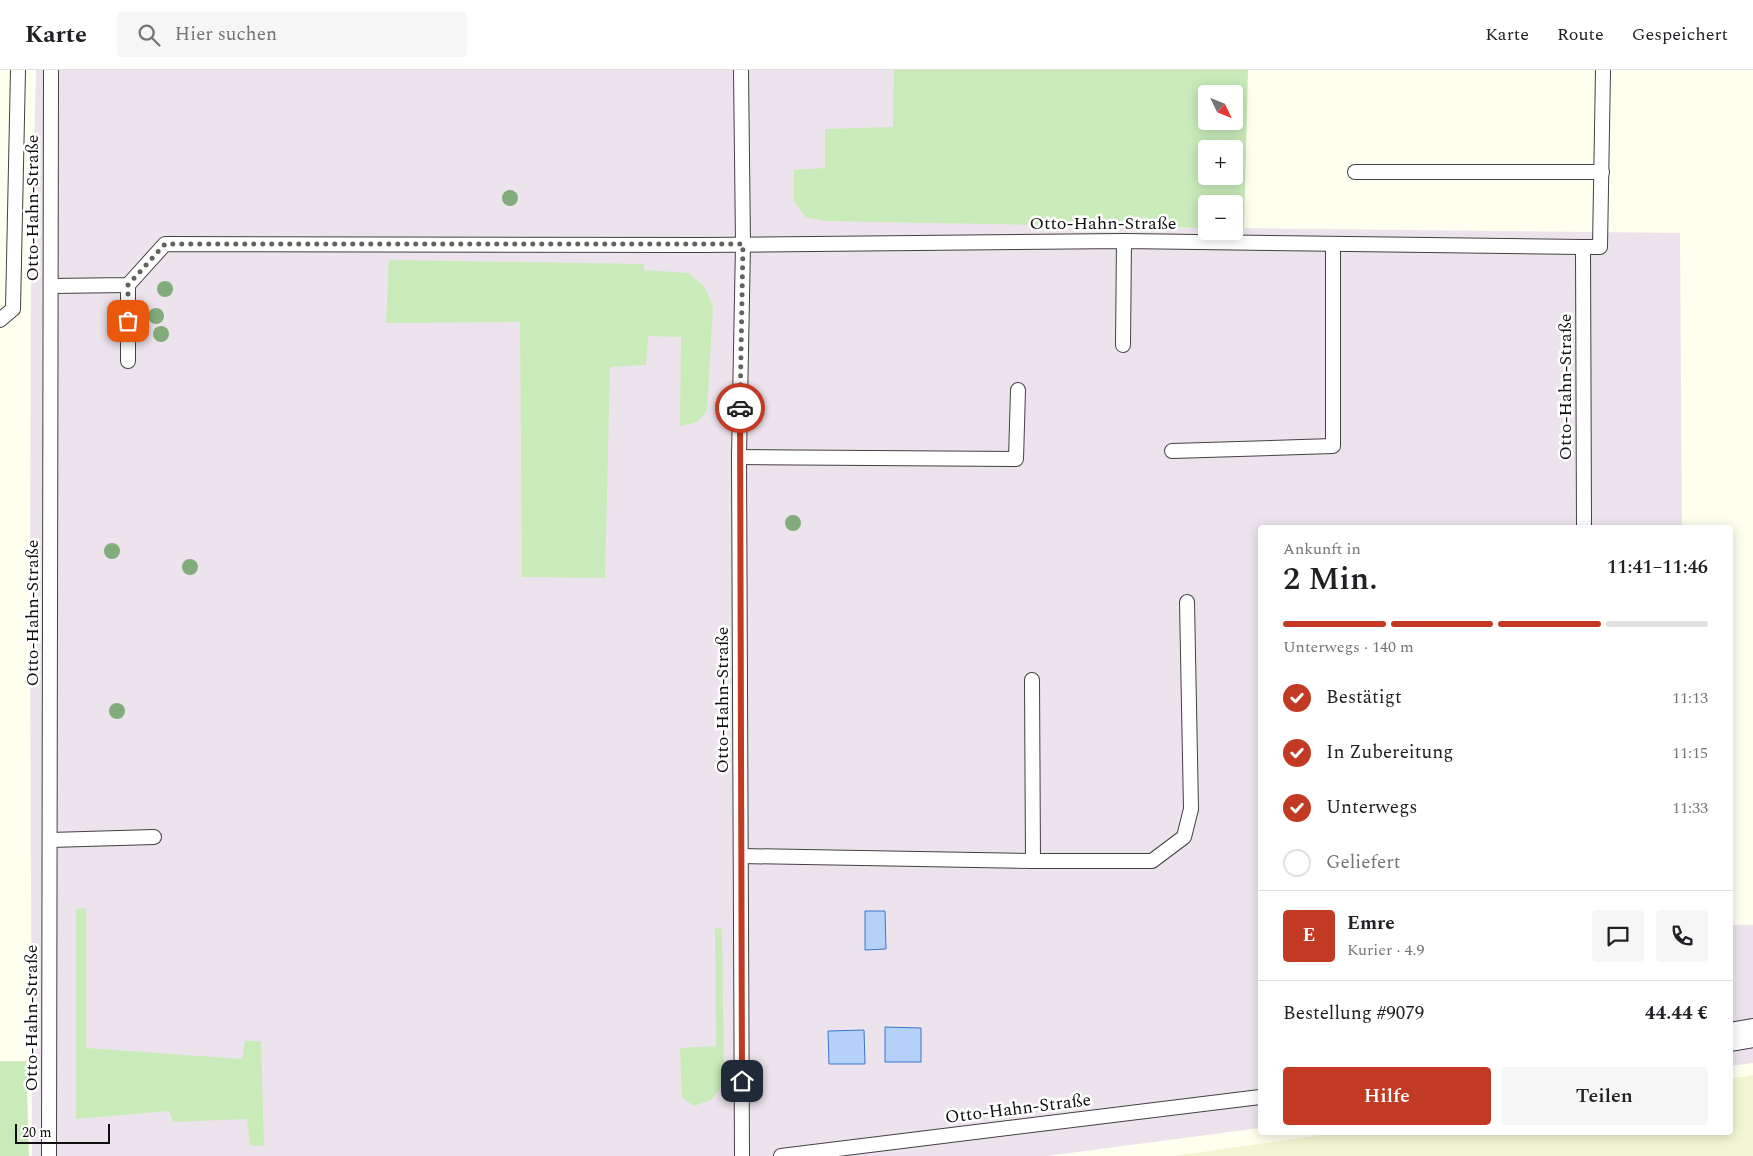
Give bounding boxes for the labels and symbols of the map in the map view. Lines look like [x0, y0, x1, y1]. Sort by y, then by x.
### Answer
north arrow [1198, 85, 1242, 130]
street label: Otto-Hahn-Straße [19, 135, 46, 281]
street label: Otto-Hahn-Straße [1030, 210, 1176, 237]
pin [107, 300, 149, 342]
street label: Otto-Hahn-Straße [1552, 314, 1579, 460]
courier [715, 383, 765, 433]
street label: Otto-Hahn-Straße [19, 540, 46, 686]
street label: Otto-Hahn-Straße [709, 627, 736, 773]
street label: Otto-Hahn-Straße [18, 945, 45, 1091]
pin [721, 1060, 763, 1102]
street label: Otto-Hahn-Straße [944, 1086, 1093, 1131]
scale bar [15, 1121, 110, 1144]

